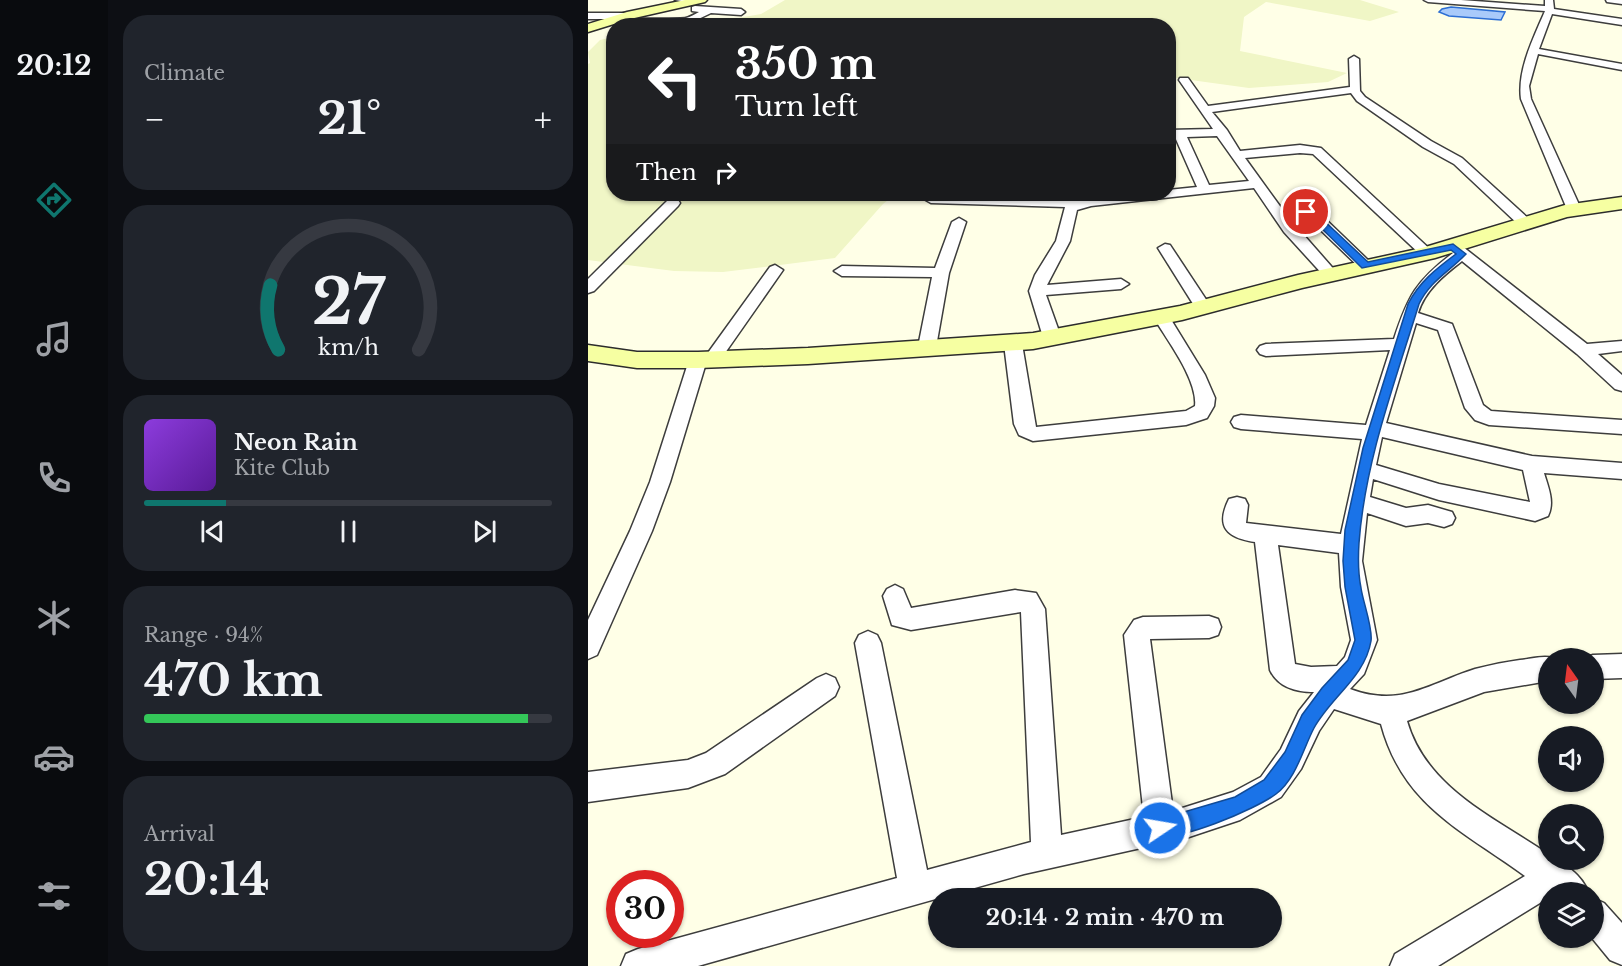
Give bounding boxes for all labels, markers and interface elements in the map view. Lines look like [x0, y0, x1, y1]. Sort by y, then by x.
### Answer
text: 350 m [735, 38, 876, 90]
icon: left [636, 42, 714, 120]
text: 20:12 [17, 49, 91, 82]
text: Climate [144, 61, 225, 85]
text: 21° [317, 90, 381, 146]
text: Turn left [735, 90, 858, 123]
text: − [144, 99, 165, 140]
text: + [534, 99, 552, 140]
icon: right [709, 156, 742, 189]
text: Then [636, 159, 697, 186]
icon: directions [33, 179, 75, 221]
pin [1280, 186, 1331, 237]
icon: arrive [1289, 195, 1322, 228]
text: 27 [312, 263, 385, 341]
icon: music [33, 318, 75, 360]
text: km/h [318, 334, 379, 361]
text: Neon Rain [234, 429, 358, 456]
text: Kite Club [234, 456, 330, 480]
icon: phone [33, 457, 75, 499]
icon: previous [196, 515, 229, 548]
icon: pause [332, 515, 365, 548]
icon: next [468, 515, 501, 548]
icon: climate [33, 597, 75, 639]
text: Range · 94% [144, 623, 263, 647]
north arrow [1538, 648, 1604, 714]
map controls [1538, 648, 1604, 948]
text: 470 km [144, 652, 323, 708]
button: sound [1538, 726, 1604, 792]
icon: car [33, 736, 75, 778]
position arrow [1128, 796, 1192, 860]
button: search [1538, 804, 1604, 870]
text: Arrival [144, 822, 215, 846]
text: 20:14 [144, 851, 270, 907]
speed limit sign: 30 [606, 870, 684, 948]
icon: filters [33, 875, 75, 917]
button: layers [1538, 882, 1604, 948]
text: 20:14 · 2 min · 470 m [986, 904, 1224, 931]

